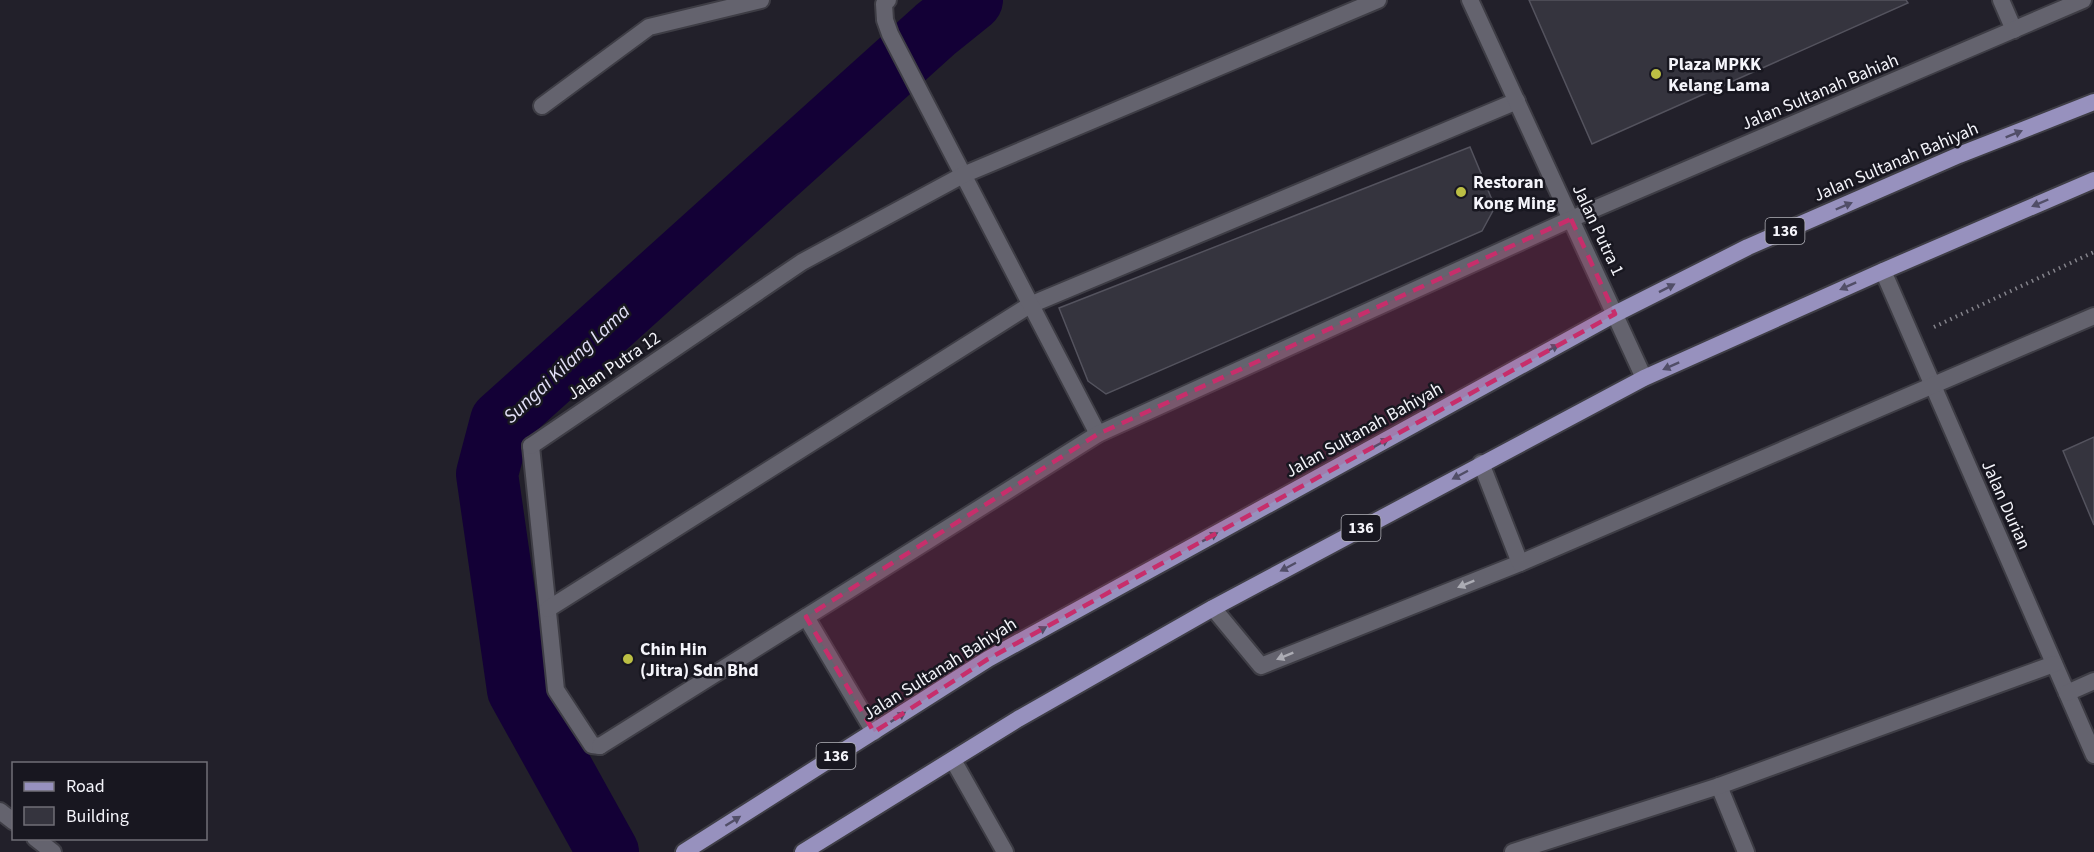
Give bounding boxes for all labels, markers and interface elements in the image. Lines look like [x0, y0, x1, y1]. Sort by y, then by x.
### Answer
street label: Jalan Sultanah Bahiah [1738, 48, 1902, 136]
place label: Plaza MPKK Kelang Lama [1668, 52, 1770, 98]
marker: Plaza MPKK Kelang Lama [1649, 67, 1663, 81]
street label: Jalan Sultanah Bahiyah [1810, 116, 1982, 208]
one-way arrow [2005, 129, 2023, 139]
place label: Restoran Kong Ming [1473, 170, 1556, 216]
street label: Jalan Putra 1 [1566, 180, 1630, 280]
marker: Restoran Kong Ming [1454, 185, 1468, 199]
one-way arrow [2032, 199, 2049, 208]
one-way arrow [1835, 201, 1852, 210]
road number: 136 [1766, 218, 1804, 244]
one-way arrow [1839, 281, 1857, 291]
one-way arrow [1659, 283, 1676, 293]
water label: Sungai Kilang Lama [497, 298, 637, 430]
street label: Jalan Putra 12 [563, 326, 665, 406]
one-way arrow [1543, 344, 1560, 354]
one-way arrow [1662, 362, 1679, 371]
street label: Jalan Sultanah Bahiyah [1281, 376, 1447, 484]
one-way arrow [1372, 438, 1389, 448]
street label: Jalan Durian [1975, 456, 2037, 554]
one-way arrow [1451, 470, 1468, 480]
road number: 136 [1342, 515, 1380, 541]
one-way arrow [1201, 532, 1218, 542]
one-way arrow [1280, 562, 1297, 572]
one-way arrow [1457, 580, 1475, 590]
street label: Jalan Sultanah Bahiyah [858, 612, 1022, 726]
one-way arrow [1031, 626, 1048, 636]
place label: Chin Hin (Jitra) Sdn Bhd [640, 637, 759, 683]
marker: Chin Hin (Jitra) Sdn Bhd [621, 652, 635, 666]
one-way arrow [1276, 652, 1294, 662]
one-way arrow [890, 711, 906, 722]
road number: 136 [816, 743, 856, 769]
legend [12, 762, 207, 840]
text: Road [66, 774, 105, 799]
text: Building [66, 804, 129, 829]
one-way arrow [725, 815, 741, 826]

